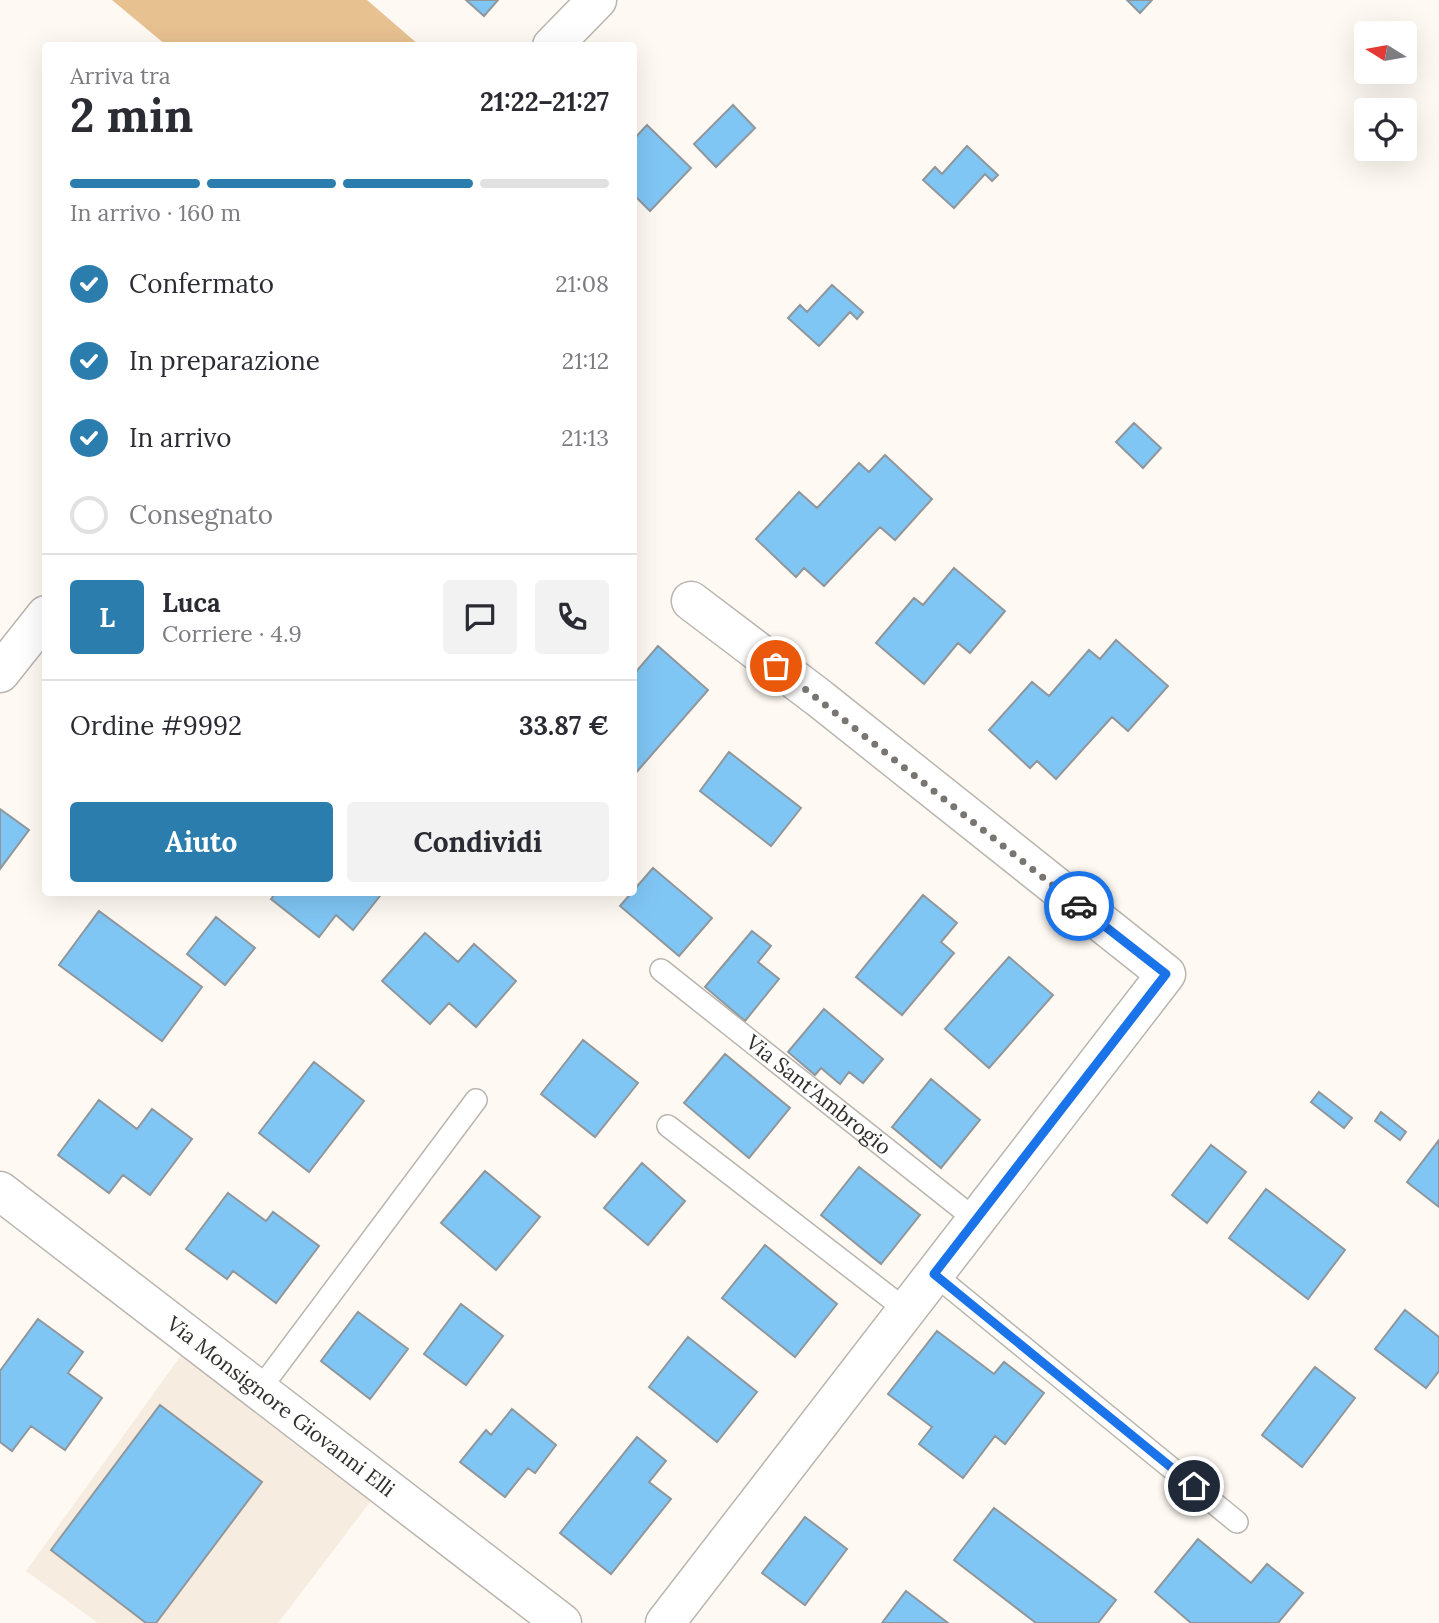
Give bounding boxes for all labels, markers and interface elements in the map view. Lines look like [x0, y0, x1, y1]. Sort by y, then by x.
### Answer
north arrow [1354, 21, 1418, 84]
map controls [1354, 21, 1417, 161]
text: Arriva tra [70, 61, 171, 90]
text: 21:22–21:27 [480, 85, 609, 118]
text: 2 min [70, 86, 193, 145]
button: locate [1354, 98, 1417, 161]
text: In arrivo · 160 m [70, 198, 241, 227]
icon: check [70, 265, 108, 303]
text: Confermato [129, 267, 274, 300]
text: 21:08 [555, 269, 609, 298]
icon: check [70, 342, 108, 380]
text: In preparazione [129, 344, 320, 377]
text: 21:12 [562, 346, 609, 375]
icon: check [70, 419, 108, 457]
text: In arrivo [129, 421, 232, 454]
text: 21:13 [561, 423, 609, 452]
text: Consegnato [129, 498, 273, 531]
button: chat [443, 580, 517, 654]
button: phone [535, 580, 609, 654]
text: Luca [162, 586, 221, 619]
text: L [99, 601, 115, 634]
text: Corriere · 4.9 [162, 619, 302, 648]
pin [746, 636, 806, 696]
icon: bag [757, 647, 795, 685]
text: Ordine #9992 [70, 709, 242, 742]
text: 33.87 € [519, 709, 609, 742]
button: Aiuto [70, 802, 333, 882]
button: Condividi [347, 802, 609, 882]
courier [1044, 871, 1114, 941]
icon: car [1060, 887, 1098, 925]
street label: Via Sant'Ambrogio [740, 1028, 897, 1161]
street label: Via Monsignore Giovanni Elli [161, 1309, 401, 1503]
pin [1164, 1456, 1224, 1516]
icon: home [1175, 1467, 1213, 1505]

